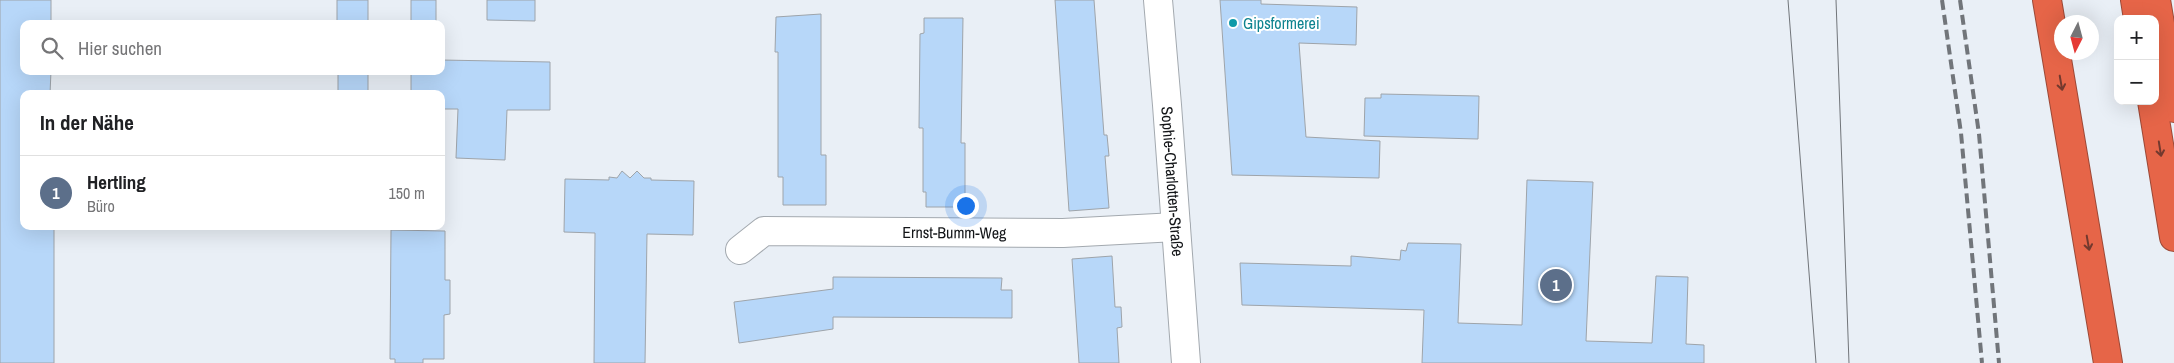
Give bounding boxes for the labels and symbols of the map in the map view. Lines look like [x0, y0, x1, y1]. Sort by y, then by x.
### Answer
place label: Gipsformerei [1243, 12, 1320, 34]
north arrow [2054, 15, 2099, 60]
marker: Gipsformerei [1227, 17, 1239, 29]
one-way arrow [2056, 74, 2066, 90]
street label: Sophie-Charlotten-Straße [1156, 106, 1189, 257]
one-way arrow [2155, 141, 2165, 157]
your location [953, 193, 979, 219]
street label: Ernst-Bumm-Weg [902, 221, 1007, 244]
one-way arrow [2084, 234, 2094, 250]
pin: 1 [1540, 266, 1572, 304]

